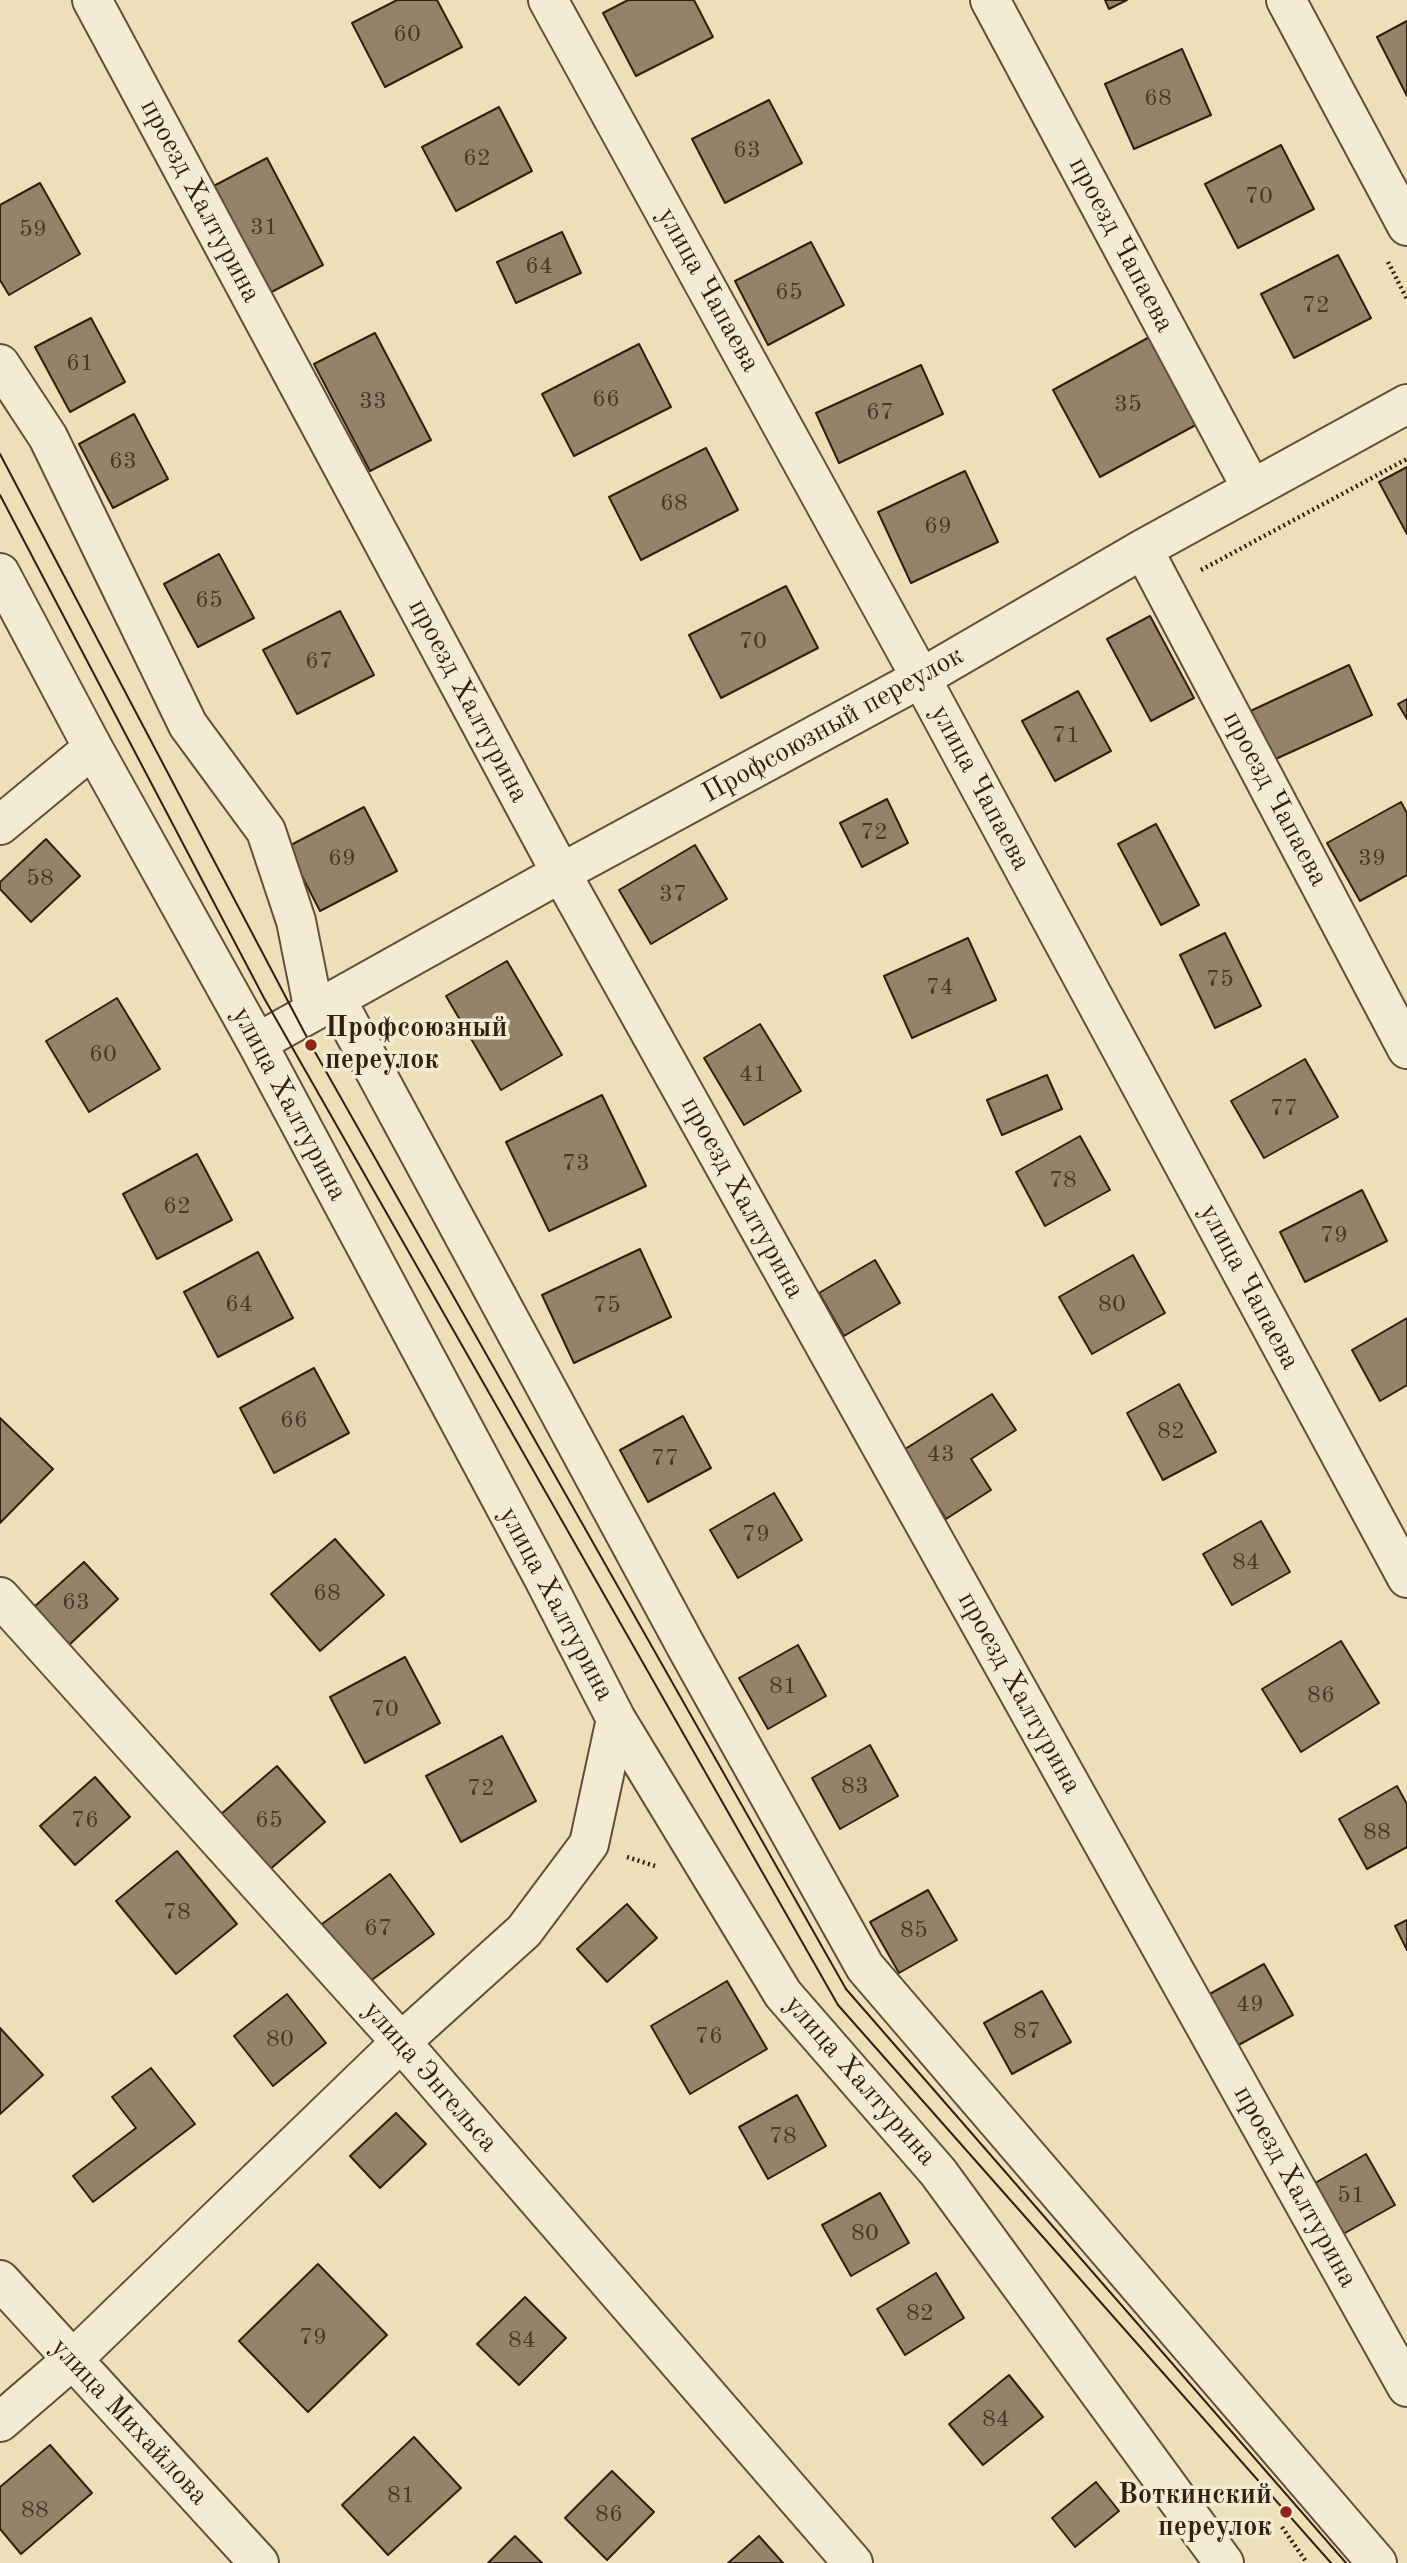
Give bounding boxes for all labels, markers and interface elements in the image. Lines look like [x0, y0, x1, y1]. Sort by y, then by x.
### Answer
house number: 60 [393, 21, 421, 49]
house number: 68 [1144, 85, 1172, 113]
street label: проезд Халтурина [132, 93, 268, 309]
house number: 63 [733, 137, 761, 165]
house number: 62 [463, 145, 491, 173]
street label: проезд Чапаева [1061, 151, 1181, 339]
house number: 70 [1245, 183, 1273, 211]
street label: улица Чапаева [649, 202, 767, 378]
house number: 31 [250, 214, 278, 242]
house number: 59 [19, 216, 47, 244]
house number: 64 [525, 253, 553, 281]
house number: 65 [775, 279, 803, 307]
house number: 72 [1302, 292, 1330, 320]
house number: 61 [66, 350, 94, 378]
house number: 66 [592, 386, 620, 414]
house number: 33 [359, 388, 387, 416]
house number: 35 [1114, 391, 1142, 419]
house number: 67 [866, 399, 894, 427]
house number: 63 [109, 448, 137, 476]
house number: 68 [660, 490, 688, 518]
house number: 69 [924, 513, 952, 541]
house number: 65 [195, 587, 223, 615]
street label: проезд Халтурина [400, 593, 536, 809]
house number: 70 [739, 628, 767, 656]
street label: Профсоюзный переулок [696, 639, 970, 811]
house number: 67 [305, 648, 333, 676]
street label: улица Чапаева [922, 699, 1038, 877]
street label: проезд Чапаева [1215, 705, 1335, 893]
house number: 71 [1052, 722, 1080, 750]
house number: 72 [860, 819, 888, 847]
house number: 69 [328, 845, 356, 873]
house number: 39 [1358, 845, 1386, 873]
house number: 58 [26, 865, 54, 893]
house number: 37 [659, 881, 687, 909]
house number: 75 [1206, 966, 1234, 994]
house number: 74 [926, 974, 954, 1002]
street label: улица Халтурина [224, 1001, 354, 1207]
place label: Профсоюзный переулок [325, 1012, 507, 1078]
marker: Профсоюзный переулок [303, 1037, 319, 1053]
house number: 60 [89, 1041, 117, 1069]
house number: 41 [739, 1061, 767, 1089]
street label: проезд Халтурина [673, 1091, 811, 1305]
house number: 77 [1270, 1095, 1298, 1123]
house number: 73 [562, 1150, 590, 1178]
house number: 78 [1049, 1167, 1077, 1195]
house number: 62 [163, 1193, 191, 1221]
street label: улица Чапаева [1191, 1198, 1307, 1376]
house number: 79 [1320, 1222, 1348, 1250]
house number: 64 [225, 1291, 253, 1319]
house number: 80 [1098, 1291, 1126, 1319]
house number: 75 [593, 1292, 621, 1320]
house number: 66 [280, 1407, 308, 1435]
house number: 82 [1157, 1418, 1185, 1446]
house number: 43 [927, 1441, 955, 1469]
house number: 77 [651, 1445, 679, 1473]
street label: улица Халтурина [491, 1501, 621, 1707]
house number: 79 [742, 1521, 770, 1549]
house number: 84 [1232, 1549, 1260, 1577]
house number: 68 [313, 1580, 341, 1608]
street label: проезд Халтурина [950, 1586, 1088, 1800]
house number: 63 [62, 1589, 90, 1617]
house number: 81 [769, 1673, 797, 1701]
house number: 86 [1307, 1682, 1335, 1710]
house number: 70 [371, 1696, 399, 1724]
house number: 83 [841, 1773, 869, 1801]
house number: 72 [467, 1775, 495, 1803]
house number: 76 [71, 1807, 99, 1835]
house number: 65 [255, 1807, 283, 1835]
house number: 88 [1363, 1819, 1391, 1847]
house number: 78 [163, 1899, 191, 1927]
house number: 67 [364, 1915, 392, 1943]
house number: 85 [900, 1917, 928, 1945]
street label: улица Халтурина [777, 1989, 943, 2173]
house number: 49 [1236, 1991, 1264, 2019]
street label: улица Энгельса [355, 1994, 505, 2160]
house number: 87 [1013, 2018, 1041, 2046]
house number: 76 [695, 2023, 723, 2051]
house number: 80 [266, 2026, 294, 2054]
street label: проезд Халтурина [1226, 2080, 1364, 2294]
house number: 78 [769, 2123, 797, 2151]
house number: 51 [1337, 2182, 1365, 2210]
house number: 80 [851, 2220, 879, 2248]
house number: 82 [906, 2300, 934, 2328]
house number: 79 [299, 2324, 327, 2352]
house number: 84 [508, 2327, 536, 2355]
street label: улица Михайлова [43, 2331, 215, 2513]
house number: 84 [982, 2406, 1010, 2434]
place label: Воткинский переулок [1118, 2479, 1272, 2545]
house number: 81 [387, 2482, 415, 2510]
house number: 88 [21, 2497, 49, 2525]
house number: 86 [595, 2501, 623, 2529]
marker: Воткинский переулок [1278, 2504, 1294, 2520]

